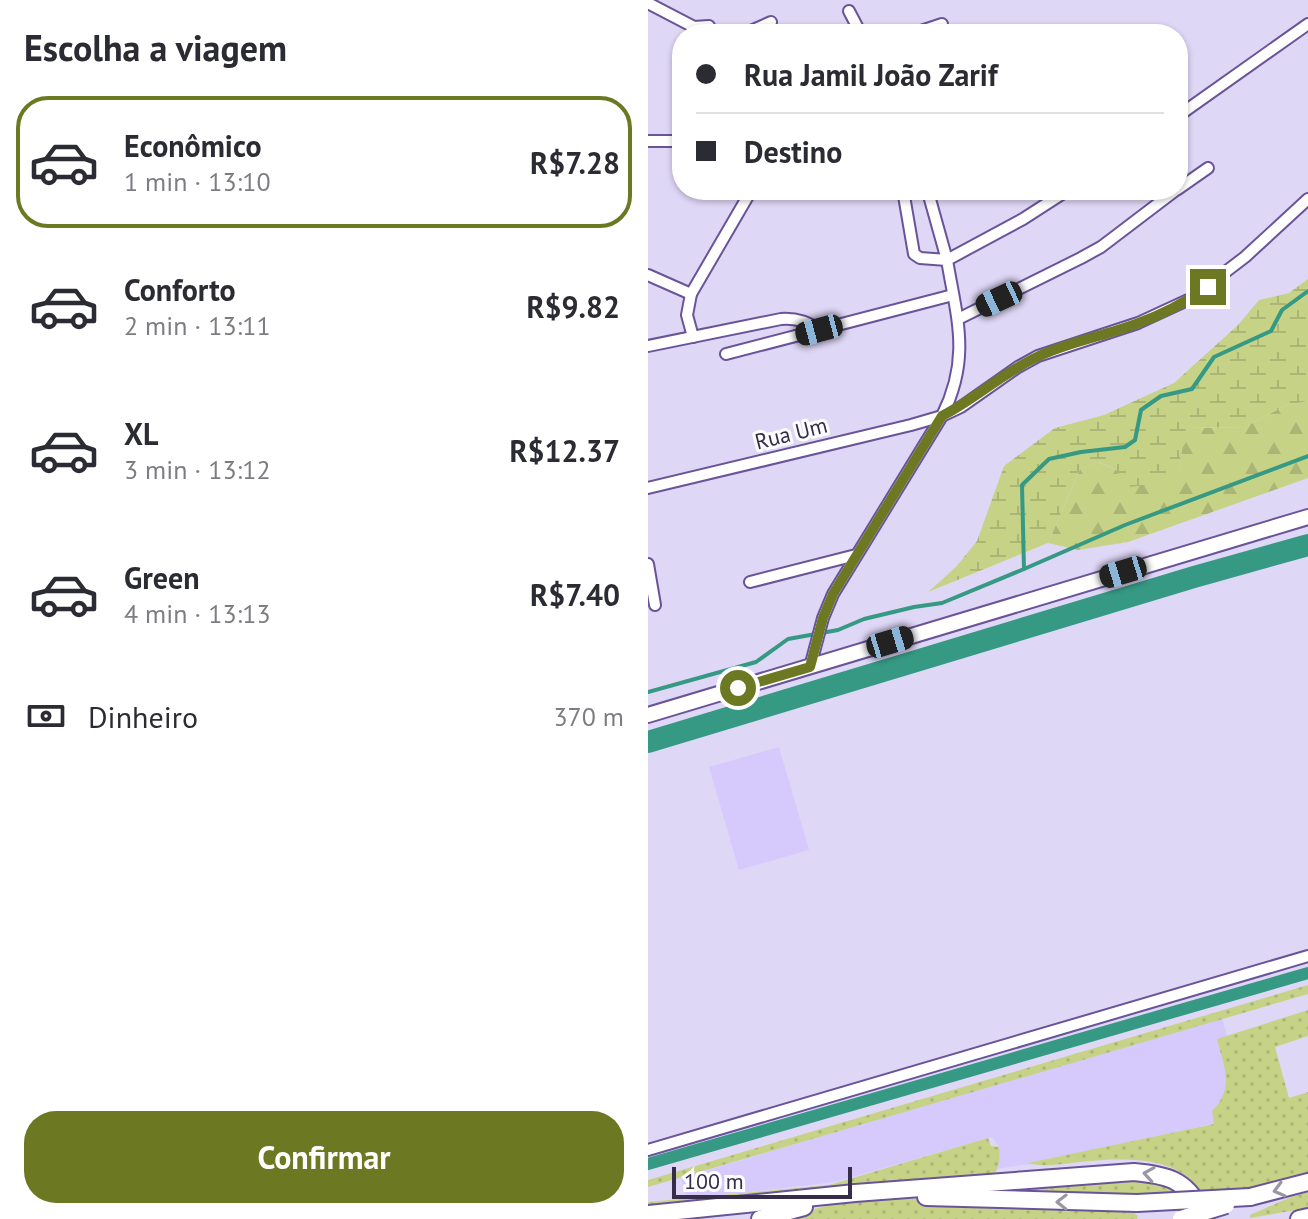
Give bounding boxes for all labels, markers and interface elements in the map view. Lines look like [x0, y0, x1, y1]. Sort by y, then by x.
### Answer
text: Escolha a viagem [24, 24, 287, 71]
text: Rua Jamil João Zarif [744, 55, 998, 94]
icon: car [28, 126, 100, 198]
text: Econômico [124, 126, 262, 165]
text: Destino [744, 132, 842, 171]
text: R$7.28 [530, 143, 620, 182]
text: 1 min · 13:10 [124, 165, 271, 198]
route end [1190, 269, 1226, 305]
icon: car [28, 270, 100, 342]
text: Conforto [124, 270, 236, 309]
car [972, 278, 1026, 320]
text: R$9.82 [527, 287, 620, 326]
text: 2 min · 13:11 [124, 309, 271, 342]
car [793, 312, 845, 348]
street label: Rua Um [752, 410, 830, 456]
icon: car [28, 414, 100, 486]
text: XL [124, 414, 158, 453]
text: R$12.37 [510, 431, 620, 470]
text: 3 min · 13:12 [124, 453, 271, 486]
car [1097, 554, 1149, 590]
icon: car [28, 558, 100, 630]
text: Green [124, 558, 199, 597]
text: R$7.40 [530, 575, 620, 614]
text: 4 min · 13:13 [124, 597, 271, 630]
car [864, 624, 916, 660]
route start [720, 670, 756, 706]
icon: cash [24, 694, 68, 738]
text: Dinheiro [88, 697, 198, 736]
text: 370 m [553, 700, 624, 733]
button: Confirmar [24, 1111, 624, 1203]
scale bar [672, 1163, 852, 1199]
one-way arrow [1142, 1166, 1155, 1183]
text: 100 m [684, 1167, 744, 1195]
one-way arrow [1272, 1180, 1286, 1197]
one-way arrow [1055, 1193, 1068, 1210]

